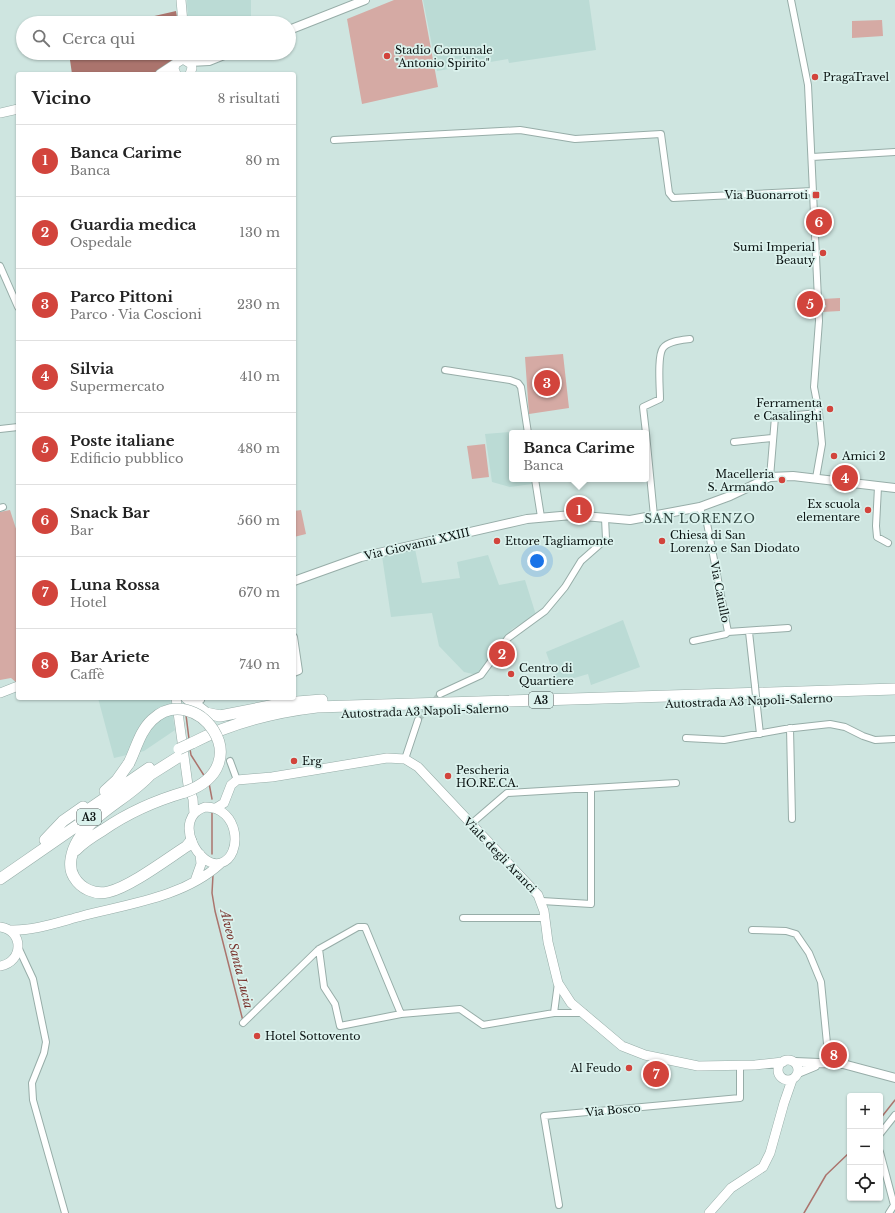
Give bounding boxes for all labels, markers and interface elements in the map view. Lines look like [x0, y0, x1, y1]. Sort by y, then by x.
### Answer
search box [16, 16, 296, 60]
icon: search [30, 27, 52, 49]
text: Cerca qui [62, 29, 135, 48]
place label: Stadio Comunale "Antonio Spirito" [395, 43, 493, 70]
marker: Stadio Comunale "Antonio Spirito" [382, 51, 392, 61]
place label: PragaTravel [823, 70, 889, 84]
marker: PragaTravel [810, 72, 820, 82]
text: Vicino [32, 88, 91, 109]
text: 8 risultati [217, 90, 280, 107]
text: Banca Carime [70, 143, 182, 162]
text: 1 [42, 152, 48, 169]
text: 80 m [245, 152, 280, 169]
text: Banca [70, 162, 110, 179]
place label: Via Buonarroti [723, 188, 808, 202]
marker: Via Buonarroti [811, 190, 821, 200]
pin: 6 [806, 207, 832, 237]
text: Guardia medica [70, 215, 196, 234]
text: 2 [41, 224, 49, 241]
text: 130 m [239, 224, 280, 241]
text: Ospedale [70, 234, 132, 251]
place label: Sumi Imperial Beauty [733, 240, 815, 267]
marker: Sumi Imperial Beauty [818, 248, 828, 258]
text: Parco Pittoni [70, 287, 173, 306]
pin: 5 [797, 289, 823, 319]
text: 3 [41, 296, 49, 313]
text: 230 m [237, 296, 280, 313]
text: Parco · Via Coscioni [70, 306, 202, 323]
text: Silvia [70, 359, 114, 378]
text: 4 [41, 368, 49, 385]
text: 410 m [240, 368, 280, 385]
pin: 3 [534, 368, 560, 398]
text: Supermercato [70, 378, 165, 395]
place label: Ferramenta e Casalinghi [754, 396, 823, 423]
marker: Ferramenta e Casalinghi [825, 404, 835, 414]
popup [509, 430, 649, 482]
text: Poste italiane [70, 431, 175, 450]
text: Banca Carime [523, 438, 635, 457]
text: 5 [41, 440, 49, 457]
text: 480 m [238, 440, 280, 457]
place label: Amici 2 [841, 449, 886, 463]
text: Edificio pubblico [70, 450, 183, 467]
marker: Amici 2 [829, 451, 839, 461]
text: Banca [523, 457, 563, 474]
pin: 4 [832, 463, 858, 493]
place label: Macelleria S. Armando [707, 467, 775, 494]
marker: Macelleria S. Armando [777, 475, 787, 485]
pin: 1 [566, 495, 592, 525]
place label: Ex scuola elementare [796, 497, 861, 524]
text: Snack Bar [70, 503, 150, 522]
marker: Ex scuola elementare [863, 505, 873, 515]
district label: SAN LORENZO [644, 511, 756, 526]
text: 6 [41, 512, 49, 529]
text: 560 m [237, 512, 280, 529]
text: Bar [70, 522, 93, 539]
street label: Via Giovanni XXIII [362, 525, 472, 563]
place label: Chiesa di San Lorenzo e San Diodato [670, 528, 800, 555]
place label: Ettore Tagliamonte [505, 534, 614, 548]
marker: Ettore Tagliamonte [492, 536, 502, 546]
marker: Chiesa di San Lorenzo e San Diodato [657, 536, 667, 546]
your location [527, 551, 547, 571]
street label: Via Catullo [707, 559, 733, 624]
text: Luna Rossa [70, 575, 160, 594]
text: 7 [42, 584, 48, 601]
text: 670 m [238, 584, 280, 601]
text: Hotel [70, 594, 107, 611]
pin: 2 [489, 639, 515, 669]
text: Bar Ariete [70, 647, 149, 666]
text: 8 [41, 656, 49, 673]
text: 740 m [239, 656, 280, 673]
place label: Centro di Quartiere [519, 661, 574, 688]
text: Caffè [70, 666, 104, 683]
marker: Centro di Quartiere [506, 669, 516, 679]
street label: Autostrada A3 Napoli-Salerno [664, 691, 833, 711]
road number: A3 [529, 692, 553, 708]
street label: Autostrada A3 Napoli-Salerno [340, 701, 509, 721]
place label: Erg [302, 754, 322, 768]
marker: Erg [289, 756, 299, 766]
place label: Pescheria HO.RE.CA. [456, 763, 519, 790]
marker: Pescheria HO.RE.CA. [443, 771, 453, 781]
road number: A3 [77, 809, 101, 825]
street label: Viale degli Aranci [460, 814, 540, 896]
water label: Alveo Santa Lucia [217, 906, 257, 1010]
place label: Hotel Sottovento [265, 1029, 361, 1043]
marker: Hotel Sottovento [252, 1031, 262, 1041]
pin: 8 [821, 1040, 847, 1070]
pin: 7 [643, 1059, 669, 1089]
place label: Al Feudo [570, 1061, 621, 1075]
marker: Al Feudo [624, 1063, 634, 1073]
map controls [847, 1093, 883, 1201]
button: + [847, 1093, 883, 1129]
street label: Via Bosco [584, 1101, 641, 1119]
button: − [847, 1129, 883, 1165]
button: locate [847, 1165, 883, 1201]

